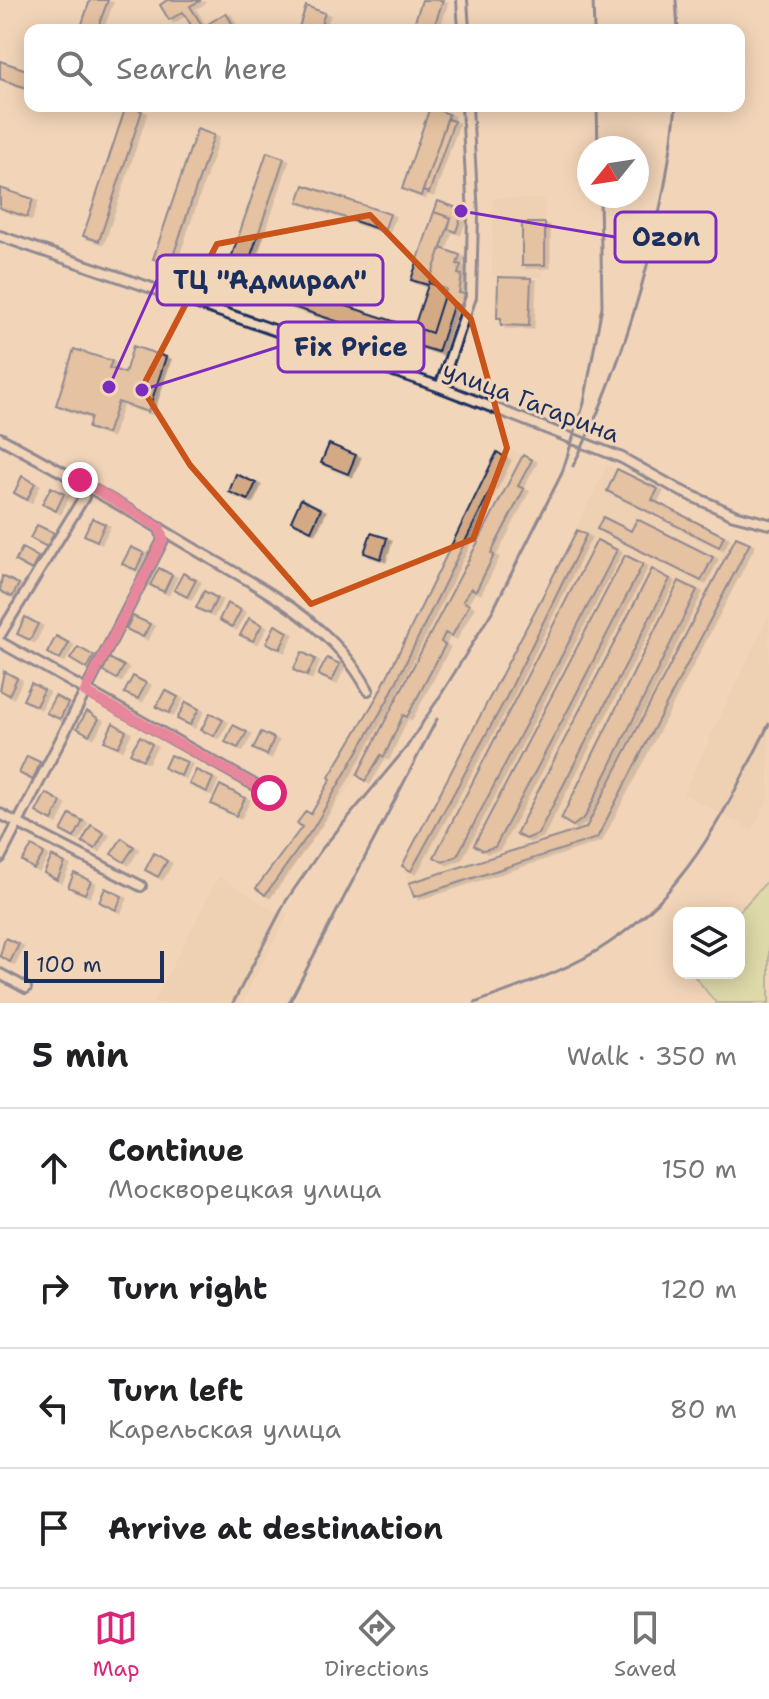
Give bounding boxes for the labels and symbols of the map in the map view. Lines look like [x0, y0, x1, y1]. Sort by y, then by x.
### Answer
north arrow [577, 136, 649, 208]
callout: Ozon [615, 212, 716, 262]
text: Ozon [632, 219, 700, 254]
callout: ТЦ "Адмирал" [157, 255, 383, 305]
text: ТЦ "Адмирал" [173, 262, 367, 297]
callout: Fix Price [278, 322, 424, 372]
text: Fix Price [294, 329, 408, 364]
street label: улица Гагарина [438, 354, 624, 450]
route end [62, 462, 98, 498]
route start [251, 775, 287, 811]
scale bar [24, 947, 164, 983]

